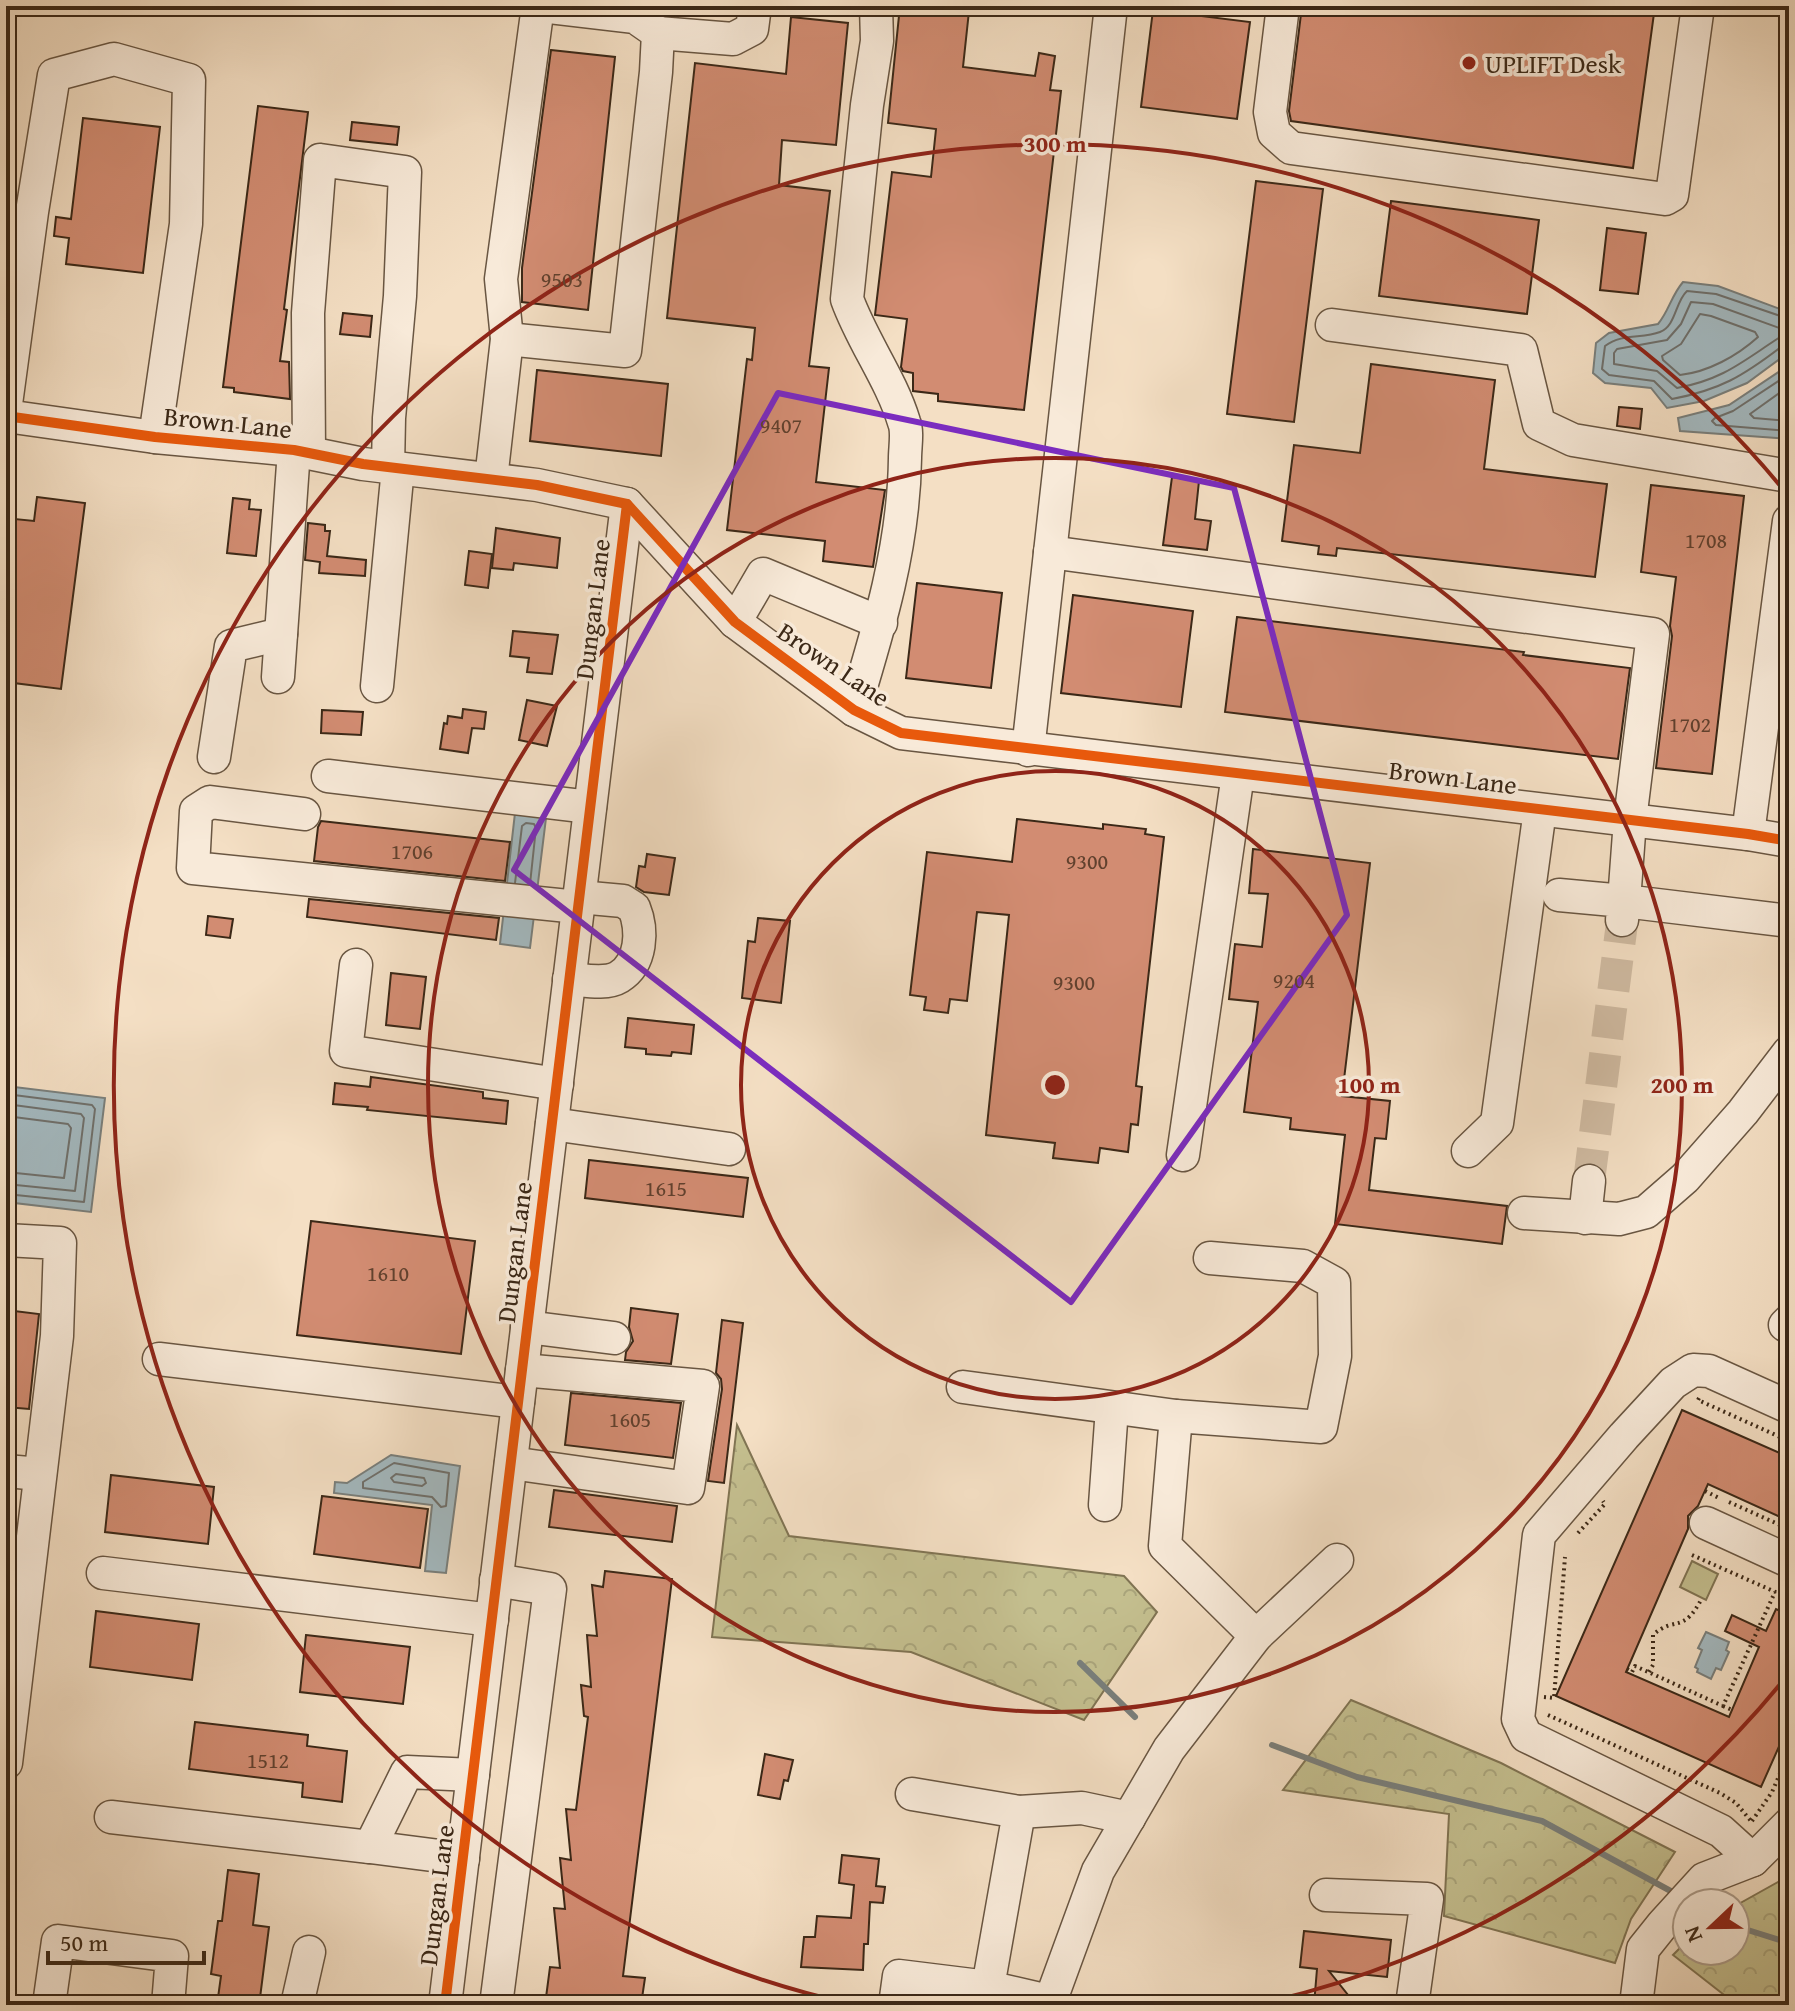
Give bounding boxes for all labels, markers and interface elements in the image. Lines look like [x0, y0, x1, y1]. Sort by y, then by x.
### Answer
place label: UPLIFT Desk [1485, 44, 1622, 83]
marker: UPLIFT Desk [1460, 54, 1478, 72]
text: 300 m [1023, 126, 1087, 161]
house number: 9503 [541, 263, 583, 295]
street label: Brown Lane [162, 396, 294, 448]
house number: 9407 [760, 409, 802, 441]
house number: 1708 [1685, 524, 1727, 556]
street label: Dungan Lane [564, 536, 620, 682]
street label: Brown Lane [770, 612, 898, 716]
house number: 1702 [1669, 708, 1711, 740]
street label: Brown Lane [1387, 750, 1519, 804]
house number: 1706 [391, 835, 433, 867]
house number: 9300 [1066, 845, 1108, 877]
house number: 9204 [1273, 964, 1315, 996]
house number: 9300 [1053, 966, 1095, 998]
text: 100 m [1337, 1067, 1401, 1102]
text: 200 m [1650, 1067, 1714, 1102]
centre of rings [1041, 1071, 1069, 1099]
house number: 1615 [645, 1172, 687, 1204]
street label: Dungan Lane [486, 1179, 542, 1325]
house number: 1610 [367, 1257, 409, 1289]
house number: 1605 [609, 1403, 651, 1435]
house number: 1512 [247, 1744, 289, 1776]
street label: Dungan Lane [408, 1822, 464, 1968]
north arrow [1671, 1887, 1751, 1967]
scale bar [48, 1915, 204, 1965]
text: N [1675, 1921, 1710, 1947]
text: 50 m [60, 1925, 108, 1960]

